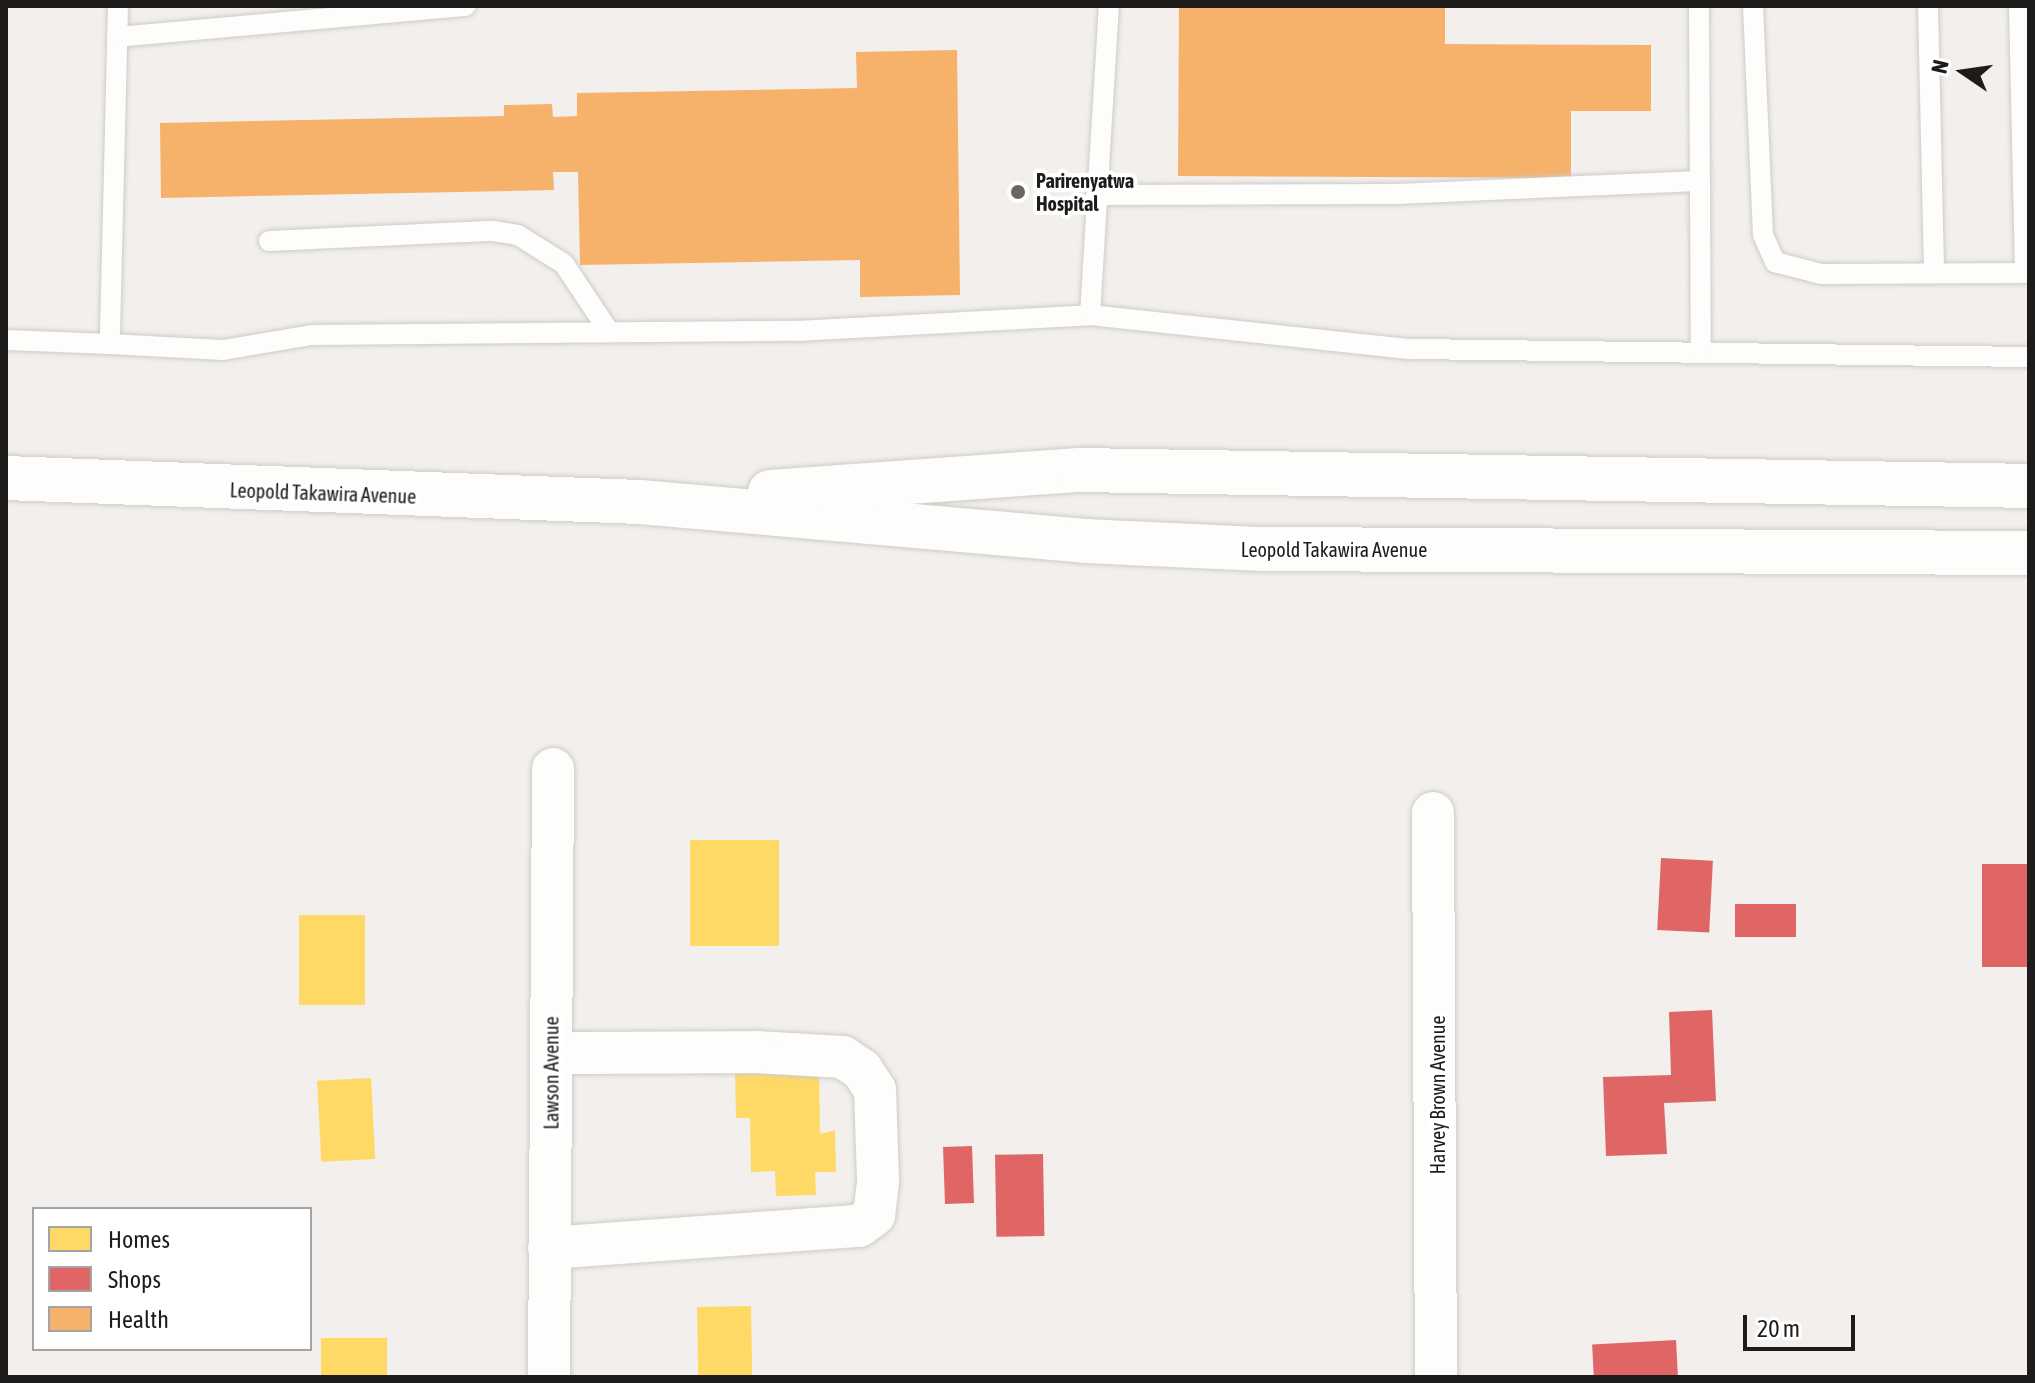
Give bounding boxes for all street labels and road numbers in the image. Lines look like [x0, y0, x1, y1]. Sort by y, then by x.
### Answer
street label: Leopold Takawira Avenue [229, 478, 417, 508]
street label: Leopold Takawira Avenue [1241, 537, 1427, 561]
street label: Harvey Brown Avenue [1425, 1015, 1449, 1175]
street label: Lawson Avenue [539, 1016, 563, 1130]

